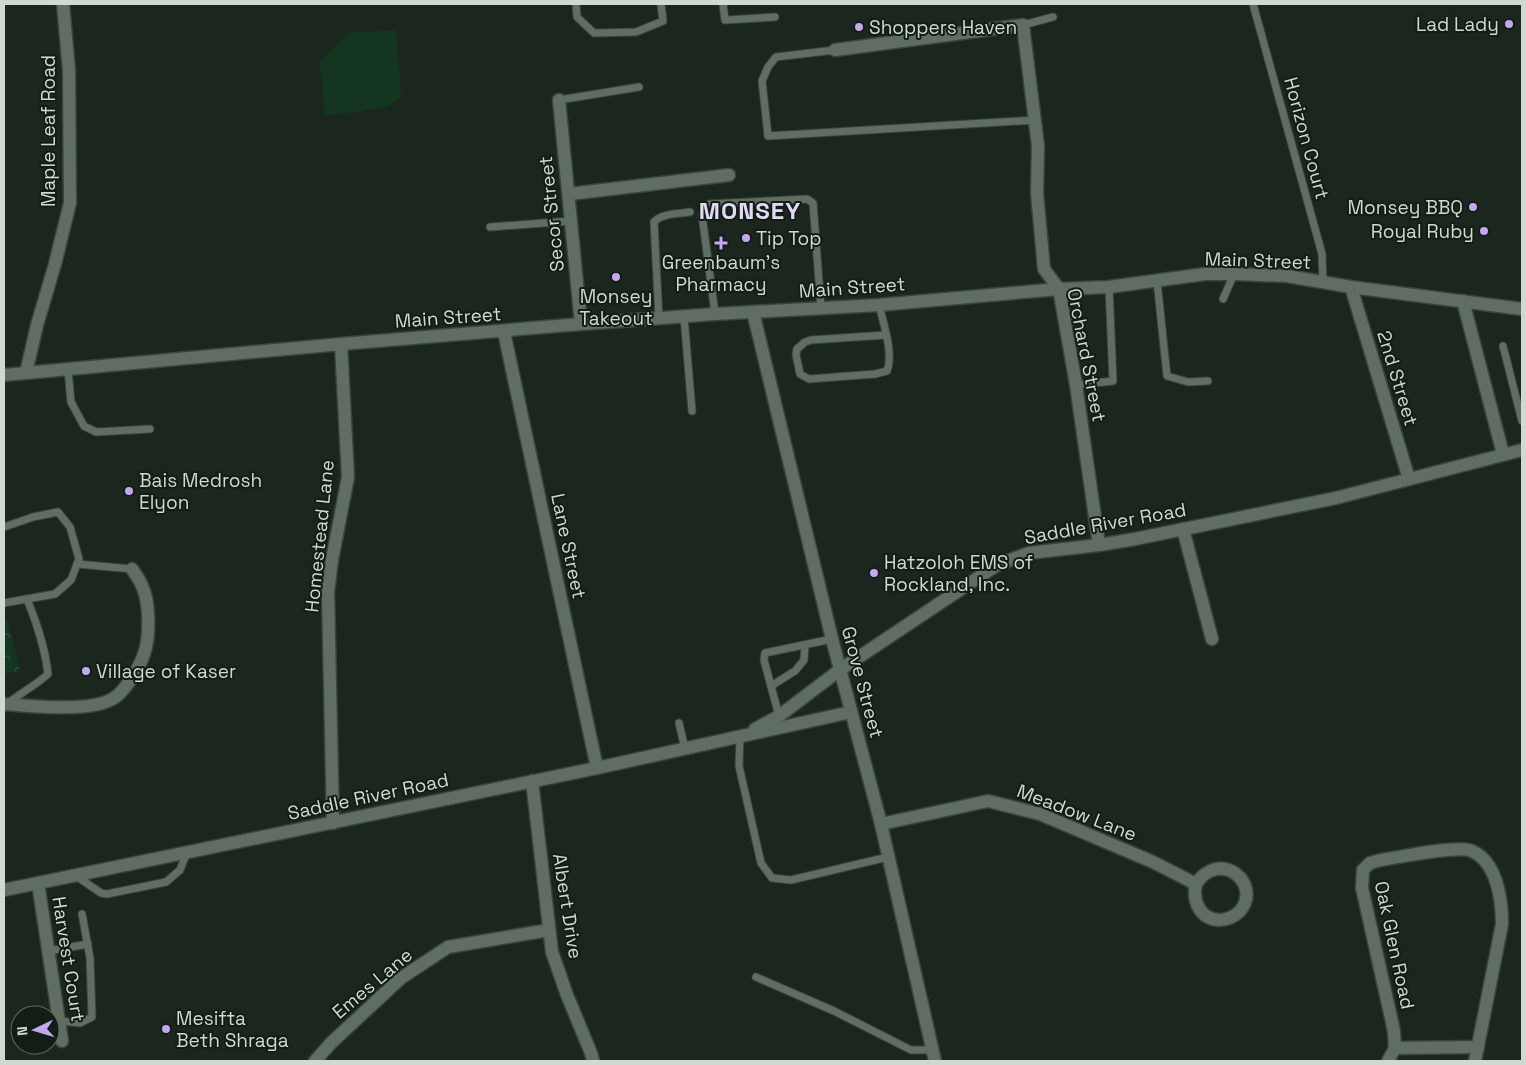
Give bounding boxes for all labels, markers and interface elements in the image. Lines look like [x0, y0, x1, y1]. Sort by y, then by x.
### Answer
place label: Lad Lady [1416, 12, 1499, 37]
place label: Shoppers Haven [869, 15, 1017, 40]
marker: Lad Lady [1503, 18, 1515, 30]
marker: Shoppers Haven [853, 21, 865, 33]
street label: Maple Leaf Road [36, 55, 61, 207]
street label: Horizon Court [1278, 74, 1335, 202]
street label: Secor Street [533, 155, 570, 273]
district label: MONSEY [699, 195, 801, 226]
place label: Monsey BBQ [1348, 195, 1463, 220]
marker: Monsey BBQ [1467, 201, 1479, 213]
place label: Royal Ruby [1371, 219, 1474, 244]
marker: Royal Ruby [1478, 225, 1490, 237]
place label: Tip Top [756, 226, 822, 251]
marker: Tip Top [740, 232, 752, 244]
marker: Greenbaum's Pharmacy [715, 237, 727, 249]
street label: Main Street [1204, 246, 1312, 275]
place label: Greenbaum's Pharmacy [662, 250, 780, 297]
marker: Monsey Takeout [610, 271, 622, 283]
street label: Main Street [798, 271, 906, 304]
place label: Monsey Takeout [579, 284, 653, 331]
street label: Orchard Street [1061, 286, 1112, 424]
street label: Main Street [394, 301, 502, 334]
street label: 2nd Street [1371, 327, 1424, 429]
street label: Homestead Lane [299, 459, 340, 614]
place label: Bais Medrosh Elyon [139, 468, 262, 515]
marker: Bais Medrosh Elyon [123, 485, 135, 497]
street label: Lane Street [545, 491, 592, 601]
street label: Saddle River Road [1022, 497, 1188, 550]
place label: Hatzoloh EMS of Rockland, Inc. [884, 550, 1033, 597]
marker: Hatzoloh EMS of Rockland, Inc. [868, 567, 880, 579]
street label: Grove Street [836, 623, 889, 741]
place label: Village of Kaser [96, 659, 236, 684]
marker: Village of Kaser [80, 665, 92, 677]
street label: Saddle River Road [285, 767, 451, 826]
street label: Meadow Lane [1013, 778, 1140, 847]
street label: Albert Drive [547, 852, 588, 961]
street label: Oak Glen Road [1369, 879, 1420, 1011]
street label: Harvest Court [46, 895, 91, 1024]
street label: Emes Lane [327, 943, 418, 1024]
north arrow [10, 1005, 60, 1055]
place label: Mesifta Beth Shraga [176, 1006, 289, 1053]
marker: Mesifta Beth Shraga [160, 1023, 172, 1035]
text: N [13, 1026, 31, 1037]

